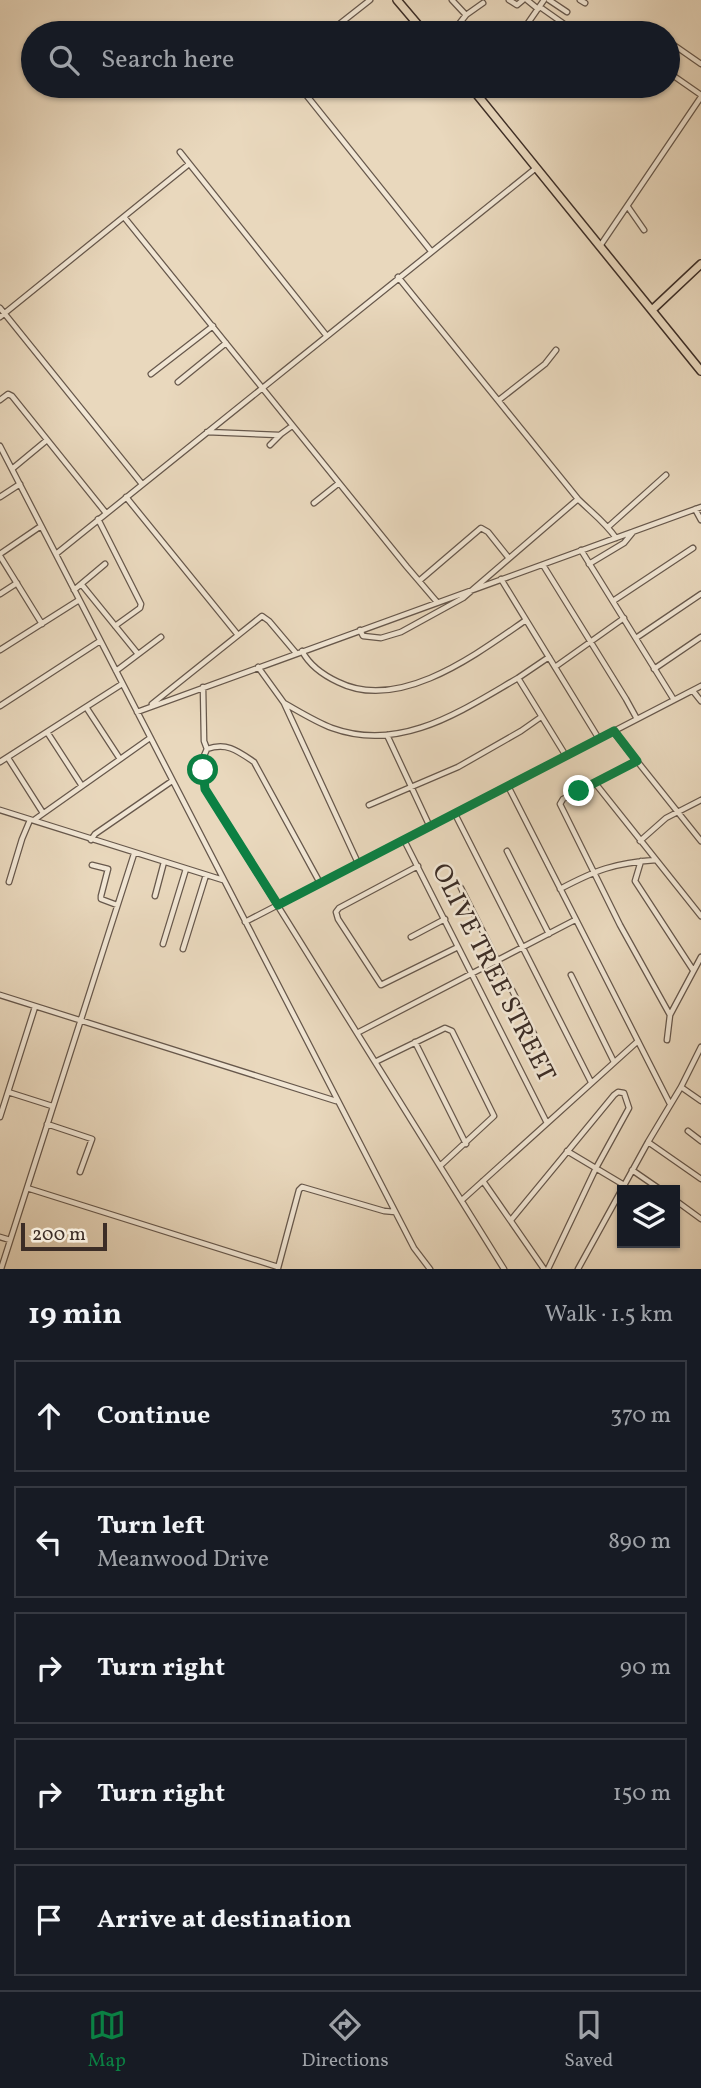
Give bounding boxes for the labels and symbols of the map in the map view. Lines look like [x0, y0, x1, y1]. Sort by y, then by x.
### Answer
route start [187, 754, 218, 785]
route end [563, 775, 594, 806]
street label: OLIVE TREE STREET [422, 857, 564, 1089]
scale bar [21, 1220, 107, 1252]

